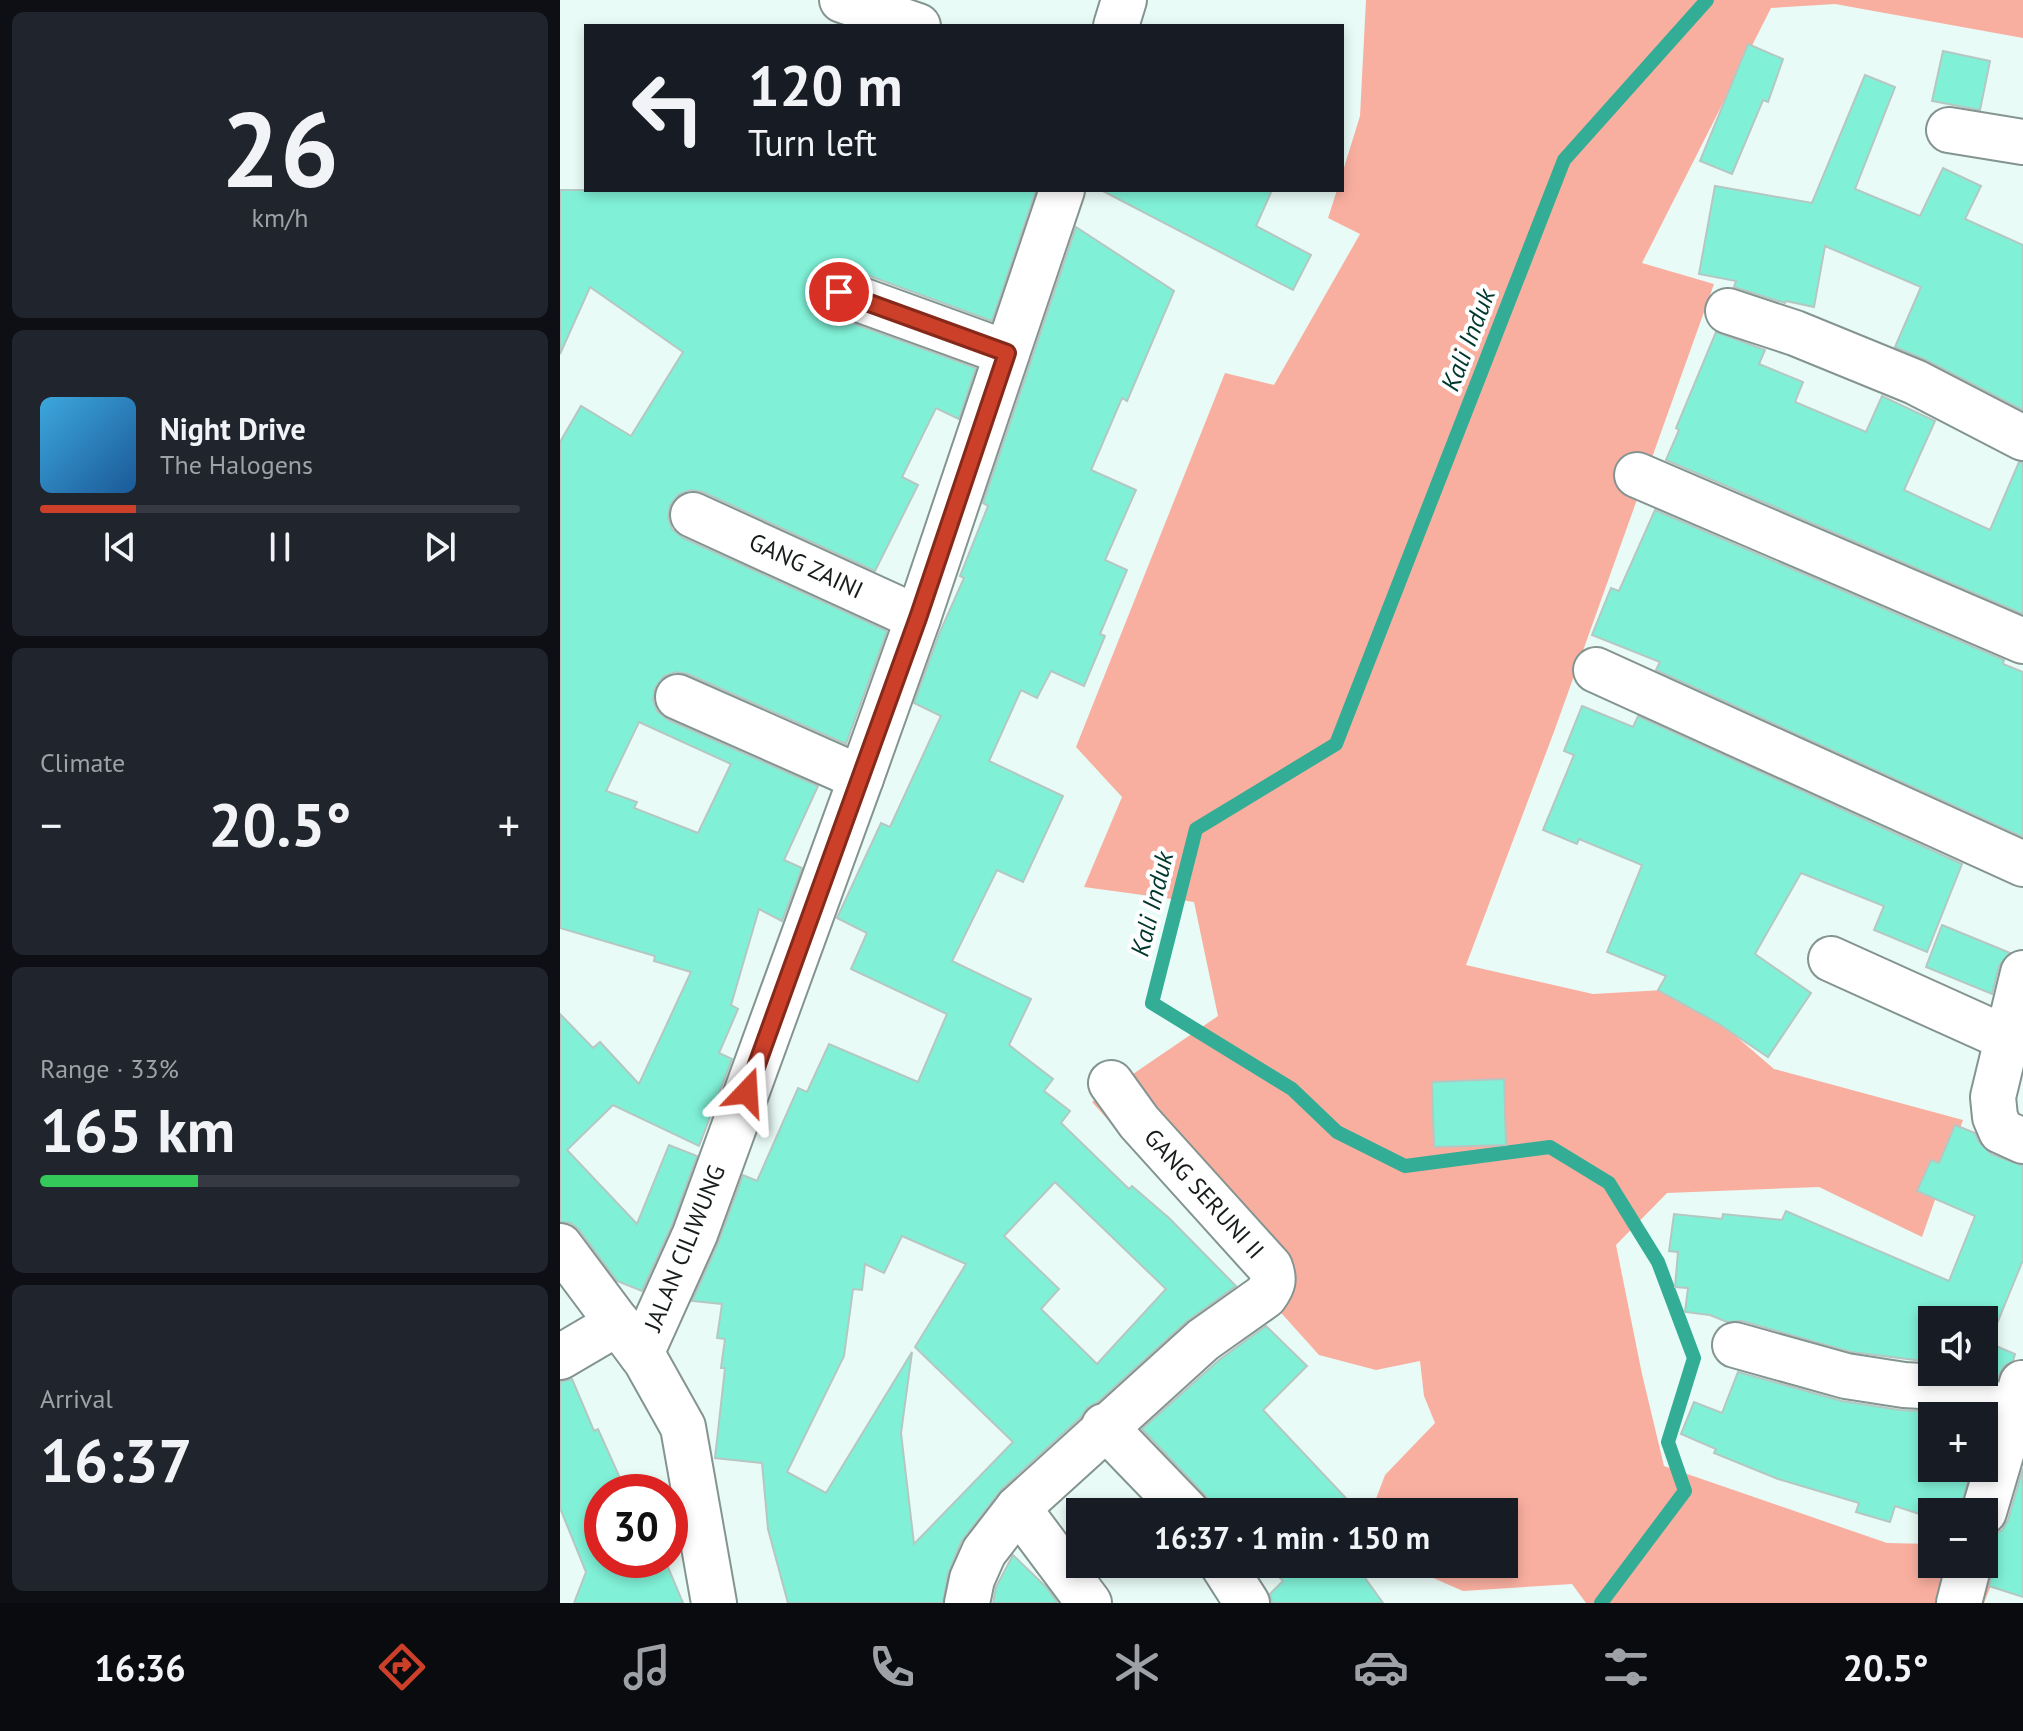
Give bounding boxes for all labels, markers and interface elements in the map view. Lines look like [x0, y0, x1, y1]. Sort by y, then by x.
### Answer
text: 120 m [748, 49, 903, 121]
icon: left [616, 56, 720, 160]
text: 26 [221, 81, 339, 216]
text: Turn left [748, 119, 877, 166]
text: km/h [252, 201, 309, 234]
pin [805, 258, 873, 326]
icon: arrive [817, 270, 861, 314]
water label: Kali Induk [1433, 283, 1503, 396]
text: Night Drive [160, 409, 306, 448]
text: The Halogens [160, 448, 313, 481]
icon: previous [98, 525, 142, 569]
icon: pause [258, 525, 302, 569]
icon: next [418, 525, 462, 569]
street label: GANG ZAINI [744, 526, 868, 605]
text: Climate [40, 746, 125, 779]
text: 20.5° [208, 785, 352, 863]
text: − [40, 796, 62, 853]
text: + [498, 796, 520, 853]
water label: Kali Induk [1123, 847, 1181, 960]
position arrow [705, 1050, 789, 1134]
text: Range · 33% [40, 1052, 179, 1085]
text: 165 km [40, 1091, 235, 1169]
street label: GANG SERUNI II [1138, 1122, 1271, 1265]
street label: JALAN CILIWUNG [637, 1160, 732, 1336]
map controls [1918, 1306, 1998, 1578]
button: sound [1918, 1306, 1998, 1386]
text: Arrival [40, 1382, 113, 1415]
button: + [1918, 1402, 1998, 1482]
text: 16:37 [40, 1421, 192, 1499]
speed limit sign: 30 [584, 1474, 688, 1578]
button: − [1918, 1498, 1998, 1578]
text: 16:37 · 1 min · 150 m [1154, 1518, 1430, 1557]
icon: directions [374, 1639, 430, 1695]
icon: music [619, 1639, 675, 1695]
icon: phone [864, 1639, 920, 1695]
icon: climate [1109, 1639, 1165, 1695]
icon: car [1353, 1639, 1409, 1695]
icon: filters [1598, 1639, 1654, 1695]
text: 16:36 [94, 1644, 186, 1691]
text: 20.5° [1843, 1644, 1929, 1691]

